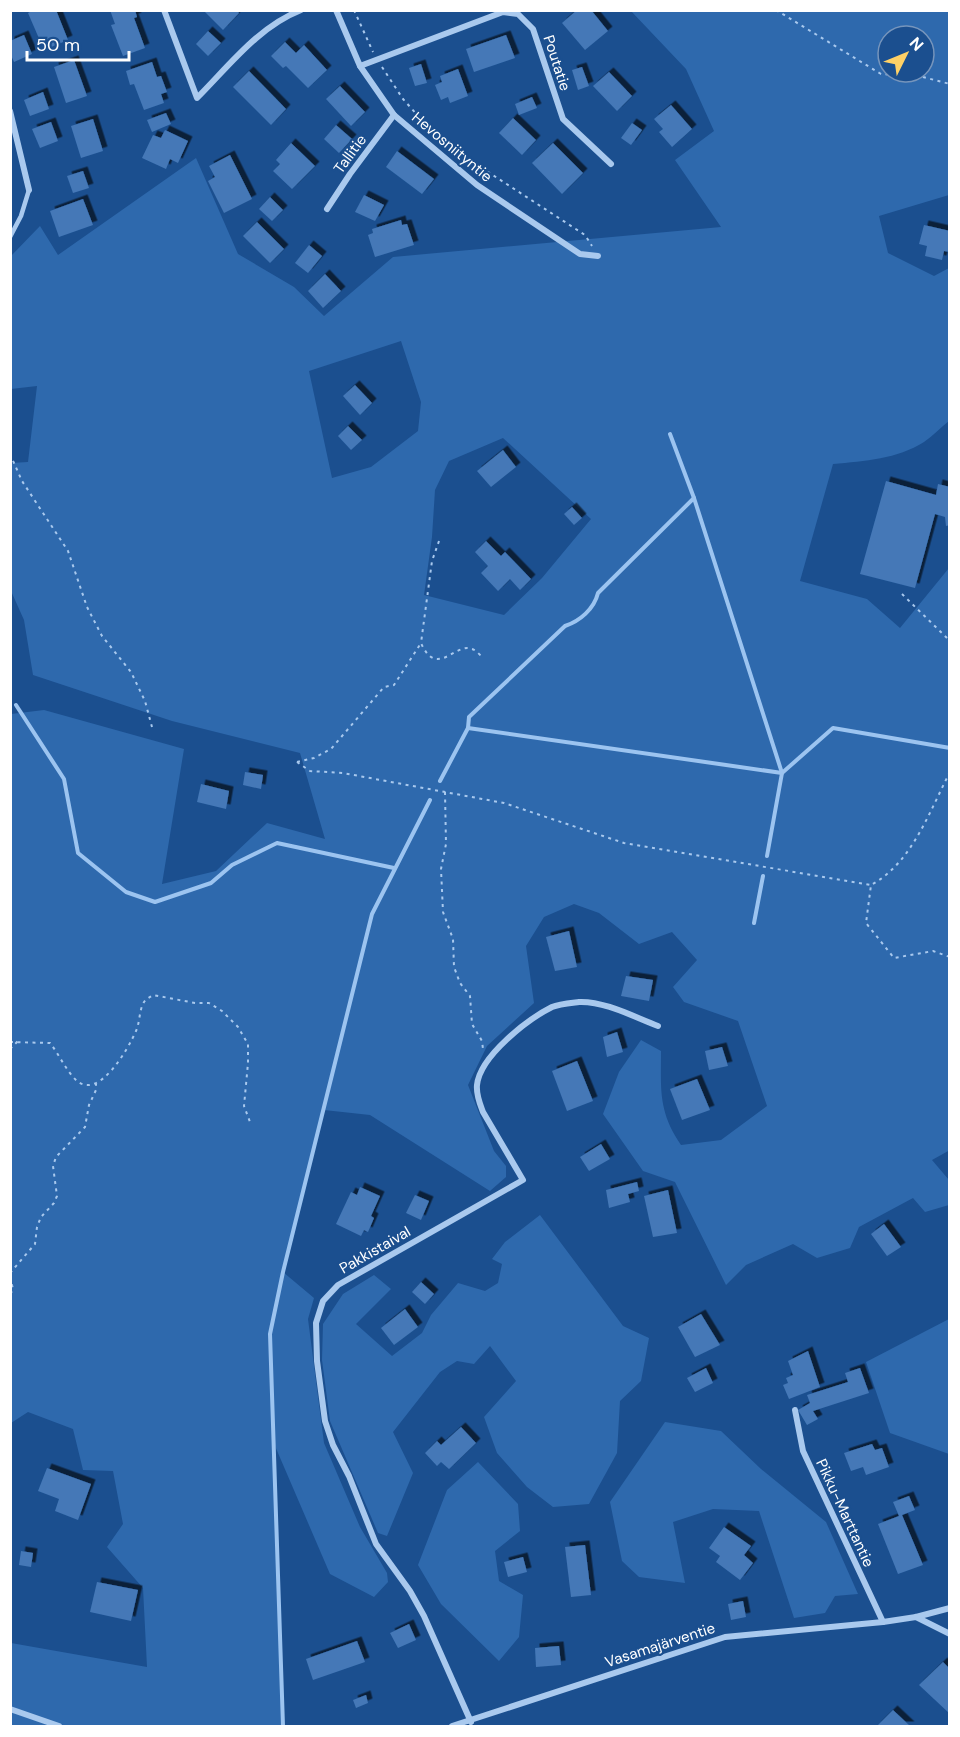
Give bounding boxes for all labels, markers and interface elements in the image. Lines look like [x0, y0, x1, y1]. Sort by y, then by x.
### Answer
scale bar [27, 24, 129, 62]
north arrow [876, 24, 936, 84]
text: 50 m [36, 33, 80, 57]
street label: Poutatie [539, 33, 575, 93]
text: N [905, 33, 928, 56]
street label: Hevosniityntie [408, 108, 496, 186]
street label: Tallitie [329, 130, 371, 178]
street label: Pakkistaival [336, 1222, 414, 1278]
street label: Pikku-Marttantie [811, 1456, 879, 1570]
street label: Vasamajärventie [602, 1618, 718, 1672]

